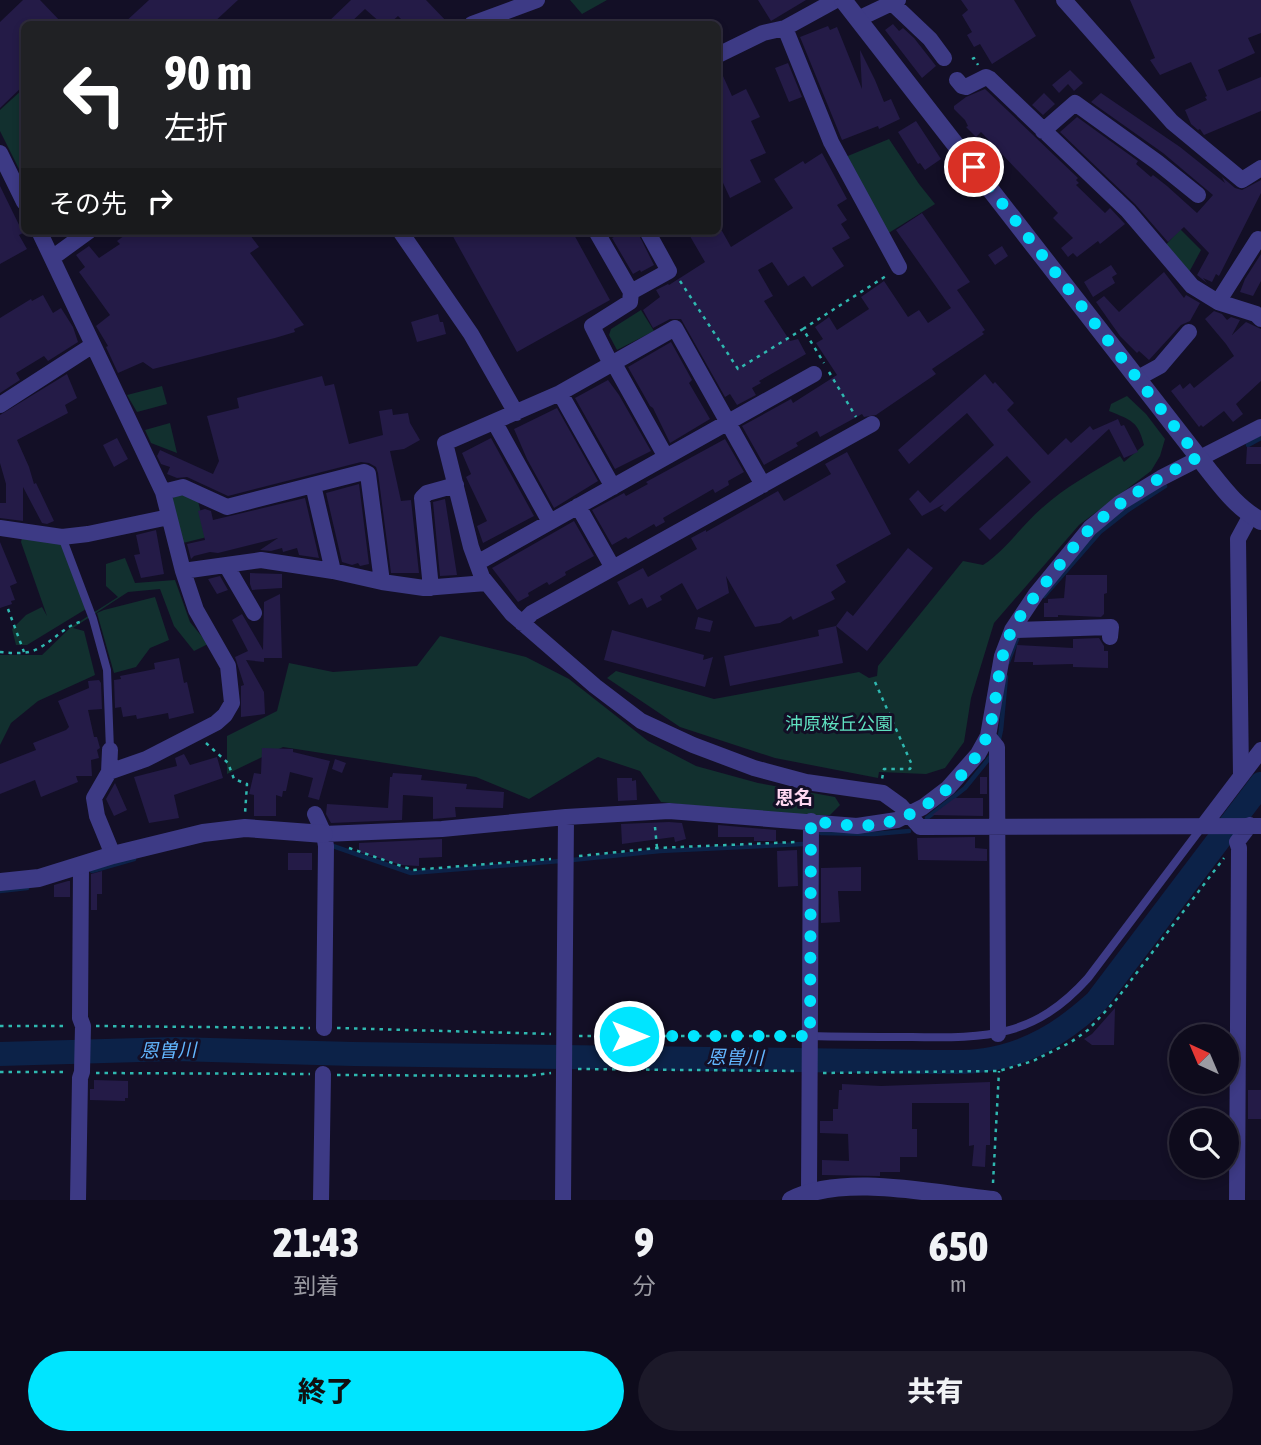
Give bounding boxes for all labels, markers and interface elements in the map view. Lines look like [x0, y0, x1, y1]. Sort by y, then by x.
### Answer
text: 90 m [164, 44, 252, 100]
icon: left [49, 49, 140, 140]
text: 左折 [164, 109, 228, 146]
pin [944, 137, 1004, 197]
icon: arrive [955, 148, 993, 186]
icon: right [141, 182, 179, 220]
text: その先 [49, 189, 127, 219]
park label: 沖原桜丘公園 [785, 713, 893, 734]
district label: 恩名 [775, 786, 813, 808]
position arrow [592, 999, 666, 1073]
north arrow [1169, 1024, 1239, 1094]
map controls [1169, 1024, 1239, 1178]
water label: 恩曽川 [139, 1038, 199, 1061]
water label: 恩曽川 [706, 1046, 766, 1069]
button: search [1169, 1108, 1239, 1178]
text: 21:43 [273, 1218, 360, 1266]
text: 9 [634, 1218, 654, 1266]
text: 650 [929, 1222, 988, 1270]
text: m [950, 1271, 967, 1297]
text: 到着 [293, 1273, 339, 1299]
text: 分 [633, 1273, 656, 1299]
button: 終了 [28, 1351, 624, 1431]
button: 共有 [638, 1351, 1233, 1431]

